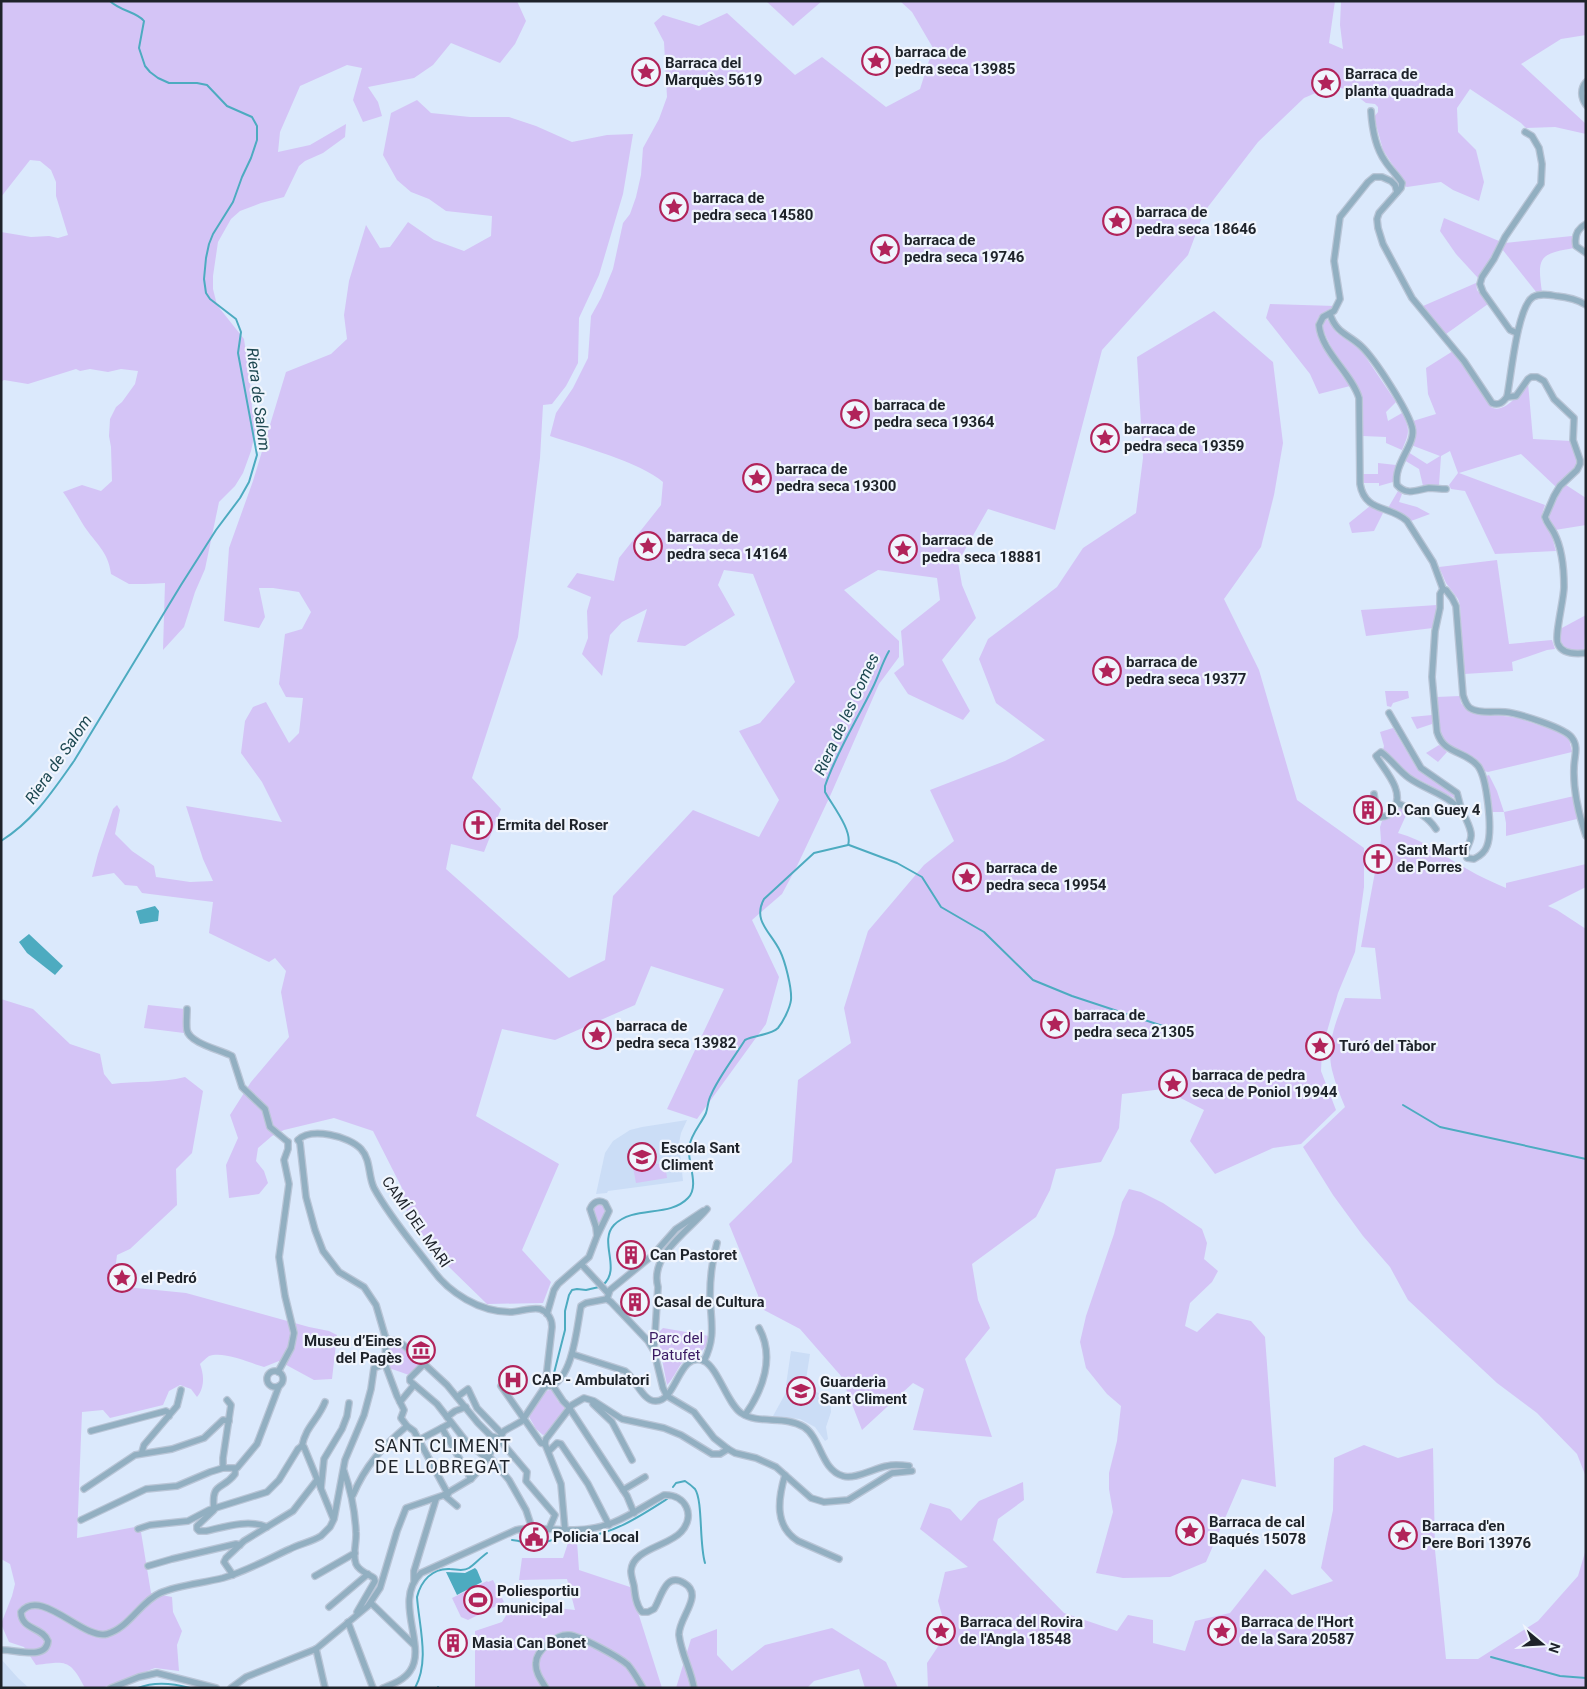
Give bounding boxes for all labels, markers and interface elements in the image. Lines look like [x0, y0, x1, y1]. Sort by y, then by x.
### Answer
place label: barraca de pedra seca 13985 [895, 43, 1015, 78]
place icon: barraca de pedra seca 13985 [861, 46, 891, 76]
place label: Barraca del Marquès 5619 [665, 54, 762, 89]
place icon: Barraca del Marquès 5619 [631, 57, 661, 87]
place label: Barraca de planta quadrada [1345, 65, 1454, 100]
place icon: Barraca de planta quadrada [1311, 68, 1341, 98]
place label: barraca de pedra seca 14580 [693, 189, 813, 224]
place icon: barraca de pedra seca 14580 [659, 192, 689, 222]
place label: barraca de pedra seca 18646 [1136, 203, 1257, 238]
place icon: barraca de pedra seca 18646 [1102, 206, 1132, 236]
place label: barraca de pedra seca 19746 [904, 231, 1025, 266]
place icon: barraca de pedra seca 19746 [870, 234, 900, 264]
water label: Riera de Salom [243, 346, 274, 452]
place label: barraca de pedra seca 19364 [874, 396, 995, 431]
place icon: barraca de pedra seca 19364 [840, 399, 870, 429]
place label: barraca de pedra seca 19359 [1124, 420, 1244, 455]
place icon: barraca de pedra seca 19359 [1090, 423, 1120, 453]
place label: barraca de pedra seca 19300 [776, 460, 896, 495]
place icon: barraca de pedra seca 19300 [742, 463, 772, 493]
place label: barraca de pedra seca 14164 [667, 528, 788, 563]
place icon: barraca de pedra seca 14164 [633, 531, 663, 561]
place label: barraca de pedra seca 18881 [922, 531, 1042, 566]
place icon: barraca de pedra seca 18881 [888, 534, 918, 564]
water label: Riera de les Comes [810, 650, 883, 778]
place label: barraca de pedra seca 19377 [1126, 653, 1246, 688]
place icon: barraca de pedra seca 19377 [1092, 656, 1122, 686]
water label: Riera de Salom [21, 711, 96, 807]
building icon: D. Can Guey 4 [1353, 795, 1383, 825]
place label: D. Can Guey 4 [1387, 801, 1481, 819]
church icon: Ermita del Roser [463, 810, 493, 840]
place label: Ermita del Roser [497, 816, 609, 834]
place label: Sant Martí de Porres [1397, 841, 1469, 876]
church icon: Sant Martí de Porres [1363, 844, 1393, 874]
place label: barraca de pedra seca 19954 [986, 859, 1107, 894]
place icon: barraca de pedra seca 19954 [952, 862, 982, 892]
place label: barraca de pedra seca 21305 [1074, 1006, 1194, 1041]
place icon: barraca de pedra seca 21305 [1040, 1009, 1070, 1039]
place label: barraca de pedra seca 13982 [616, 1017, 737, 1052]
place icon: barraca de pedra seca 13982 [582, 1020, 612, 1050]
place icon: Turó del Tàbor [1305, 1031, 1335, 1061]
place label: Turó del Tàbor [1339, 1037, 1437, 1055]
place label: barraca de pedra seca de Poniol 19944 [1192, 1066, 1338, 1101]
place icon: barraca de pedra seca de Poniol 19944 [1158, 1069, 1188, 1099]
place label: Escola Sant Climent [661, 1139, 740, 1174]
school or university icon: Escola Sant Climent [627, 1142, 657, 1172]
street label: CAMÍ DEL MARÍ [378, 1173, 455, 1272]
building icon: Can Pastoret [616, 1240, 646, 1270]
place label: Can Pastoret [650, 1246, 737, 1264]
place icon: el Pedró [107, 1263, 137, 1293]
place label: el Pedró [141, 1269, 197, 1287]
building icon: Casal de Cultura [620, 1287, 650, 1317]
place label: Casal de Cultura [654, 1293, 764, 1311]
park label: Parc del Patufet [649, 1329, 703, 1364]
place label: Museu d’Eines del Pagès [304, 1332, 402, 1367]
museum icon: Museu d’Eines del Pagès [406, 1335, 436, 1365]
hospital icon: CAP - Ambulatori [498, 1365, 528, 1395]
place label: CAP - Ambulatori [532, 1371, 649, 1389]
place label: Guarderia Sant Climent [820, 1373, 907, 1408]
school or university icon: Guarderia Sant Climent [786, 1376, 816, 1406]
district label: SANT CLIMENT DE LLOBREGAT [374, 1435, 512, 1477]
place label: Barraca de cal Baqués 15078 [1209, 1513, 1306, 1548]
place icon: Barraca de cal Baqués 15078 [1175, 1516, 1205, 1546]
place label: Barraca d'en Pere Bori 13976 [1422, 1517, 1532, 1552]
place icon: Barraca d'en Pere Bori 13976 [1388, 1520, 1418, 1550]
public building icon: Policia Local [519, 1522, 549, 1552]
place label: Policia Local [553, 1528, 639, 1546]
place label: Poliesportiu municipal [497, 1582, 579, 1617]
sports icon: Poliesportiu municipal [463, 1585, 493, 1615]
place label: Barraca del Rovira de l'Angla 18548 [960, 1613, 1083, 1648]
place label: Barraca de l'Hort de la Sara 20587 [1241, 1613, 1354, 1648]
place icon: Barraca del Rovira de l'Angla 18548 [926, 1616, 956, 1646]
place icon: Barraca de l'Hort de la Sara 20587 [1207, 1616, 1237, 1646]
north arrow [1517, 1619, 1567, 1669]
building icon: Masia Can Bonet [438, 1628, 468, 1658]
place label: Masia Can Bonet [472, 1634, 586, 1652]
text: N [1545, 1641, 1564, 1655]

